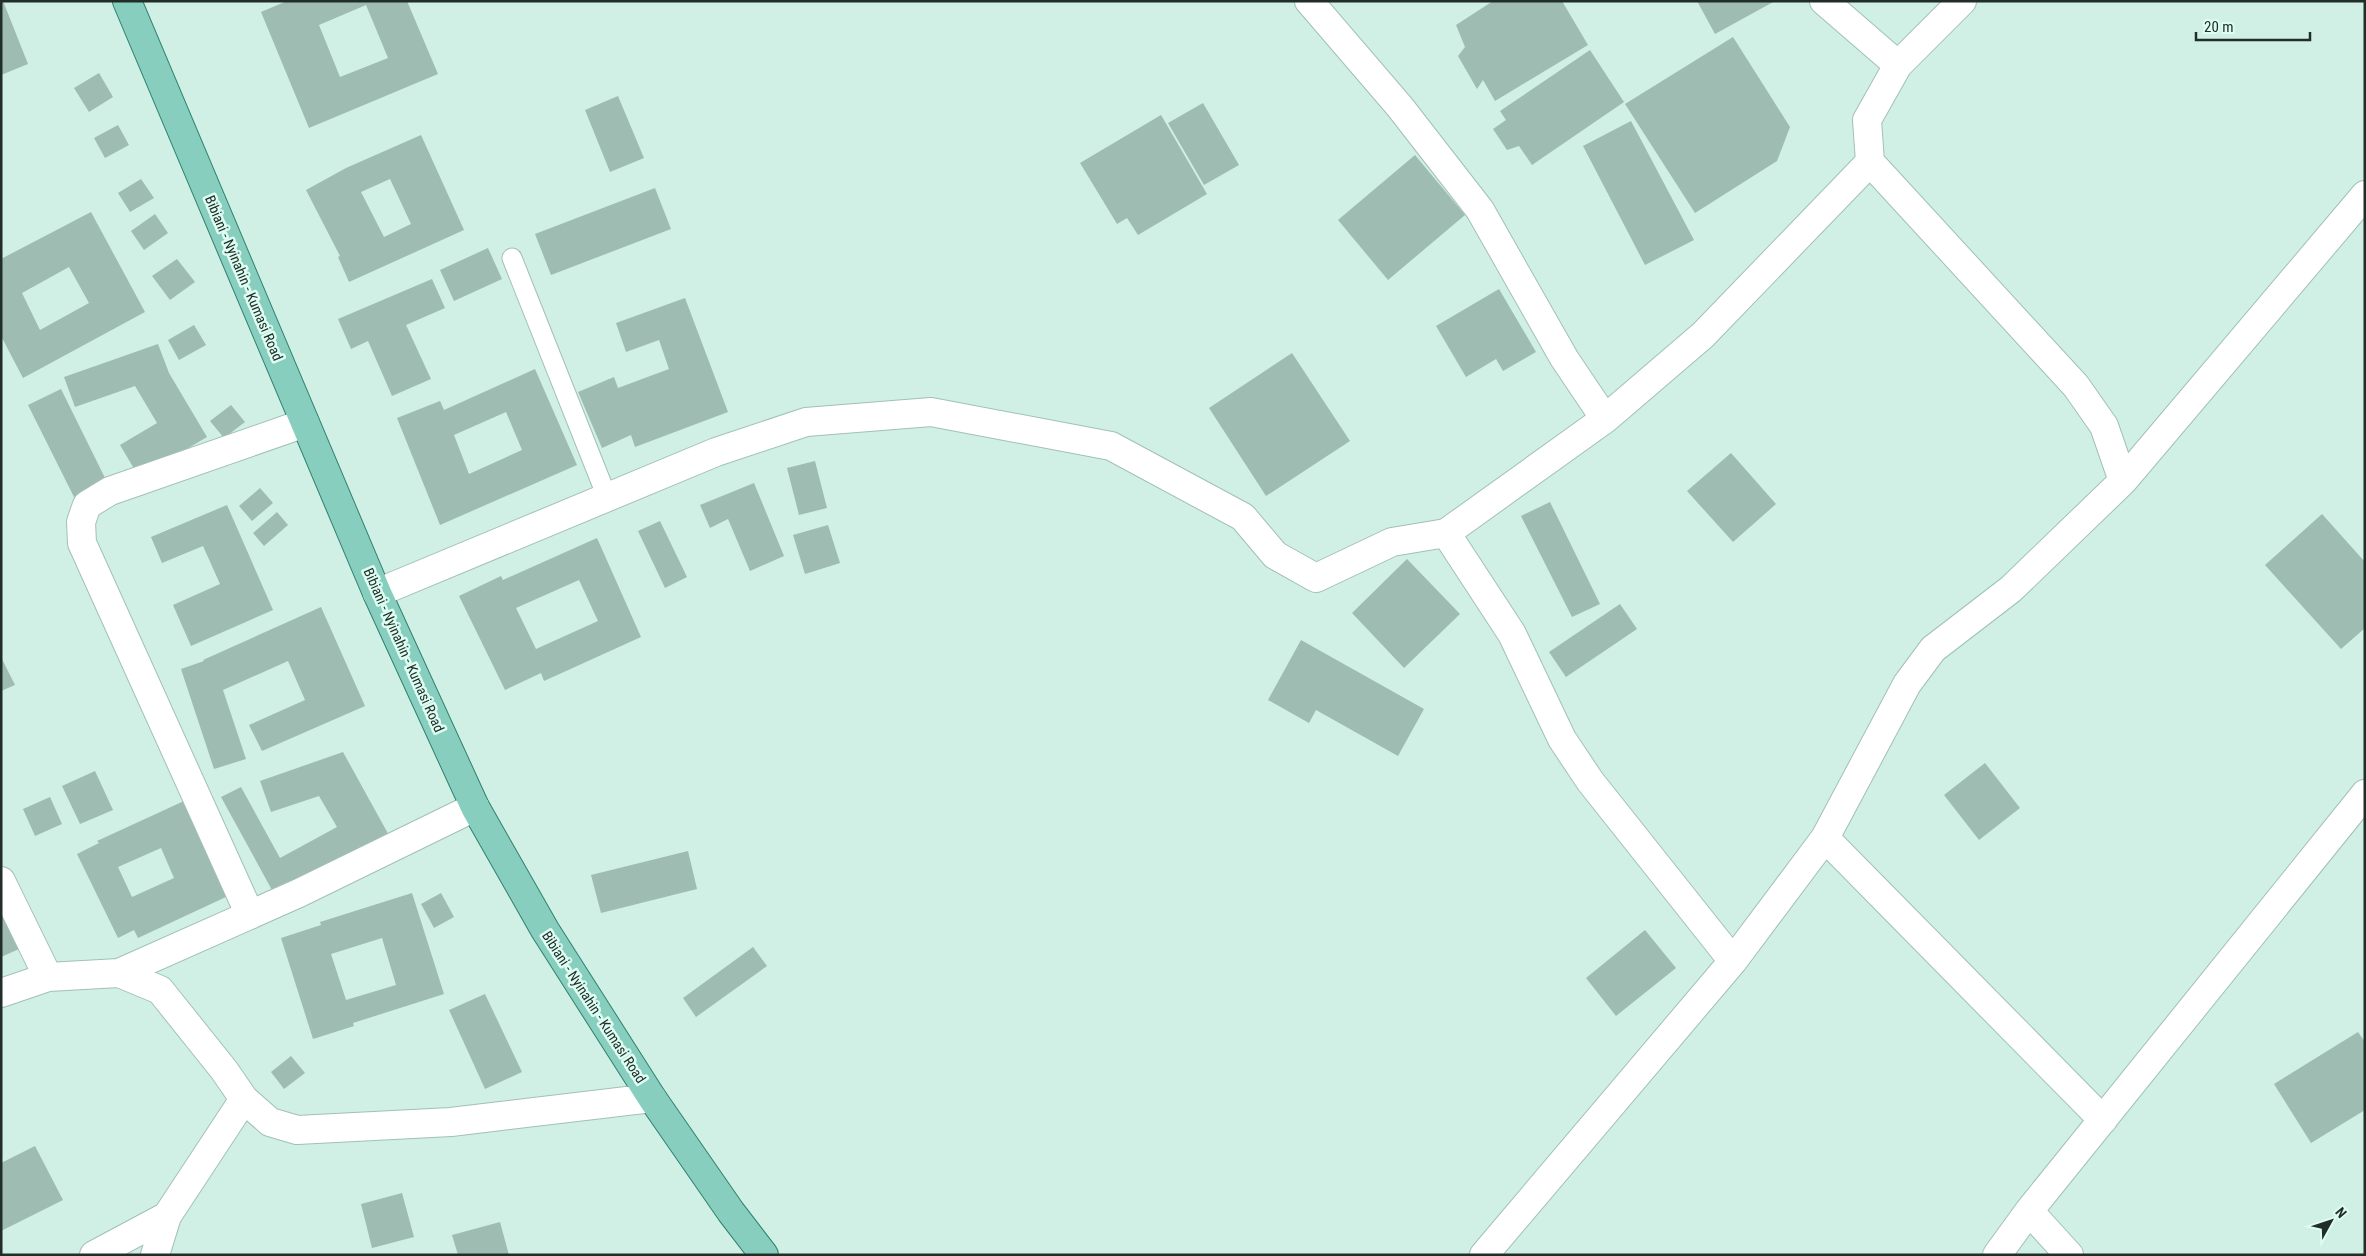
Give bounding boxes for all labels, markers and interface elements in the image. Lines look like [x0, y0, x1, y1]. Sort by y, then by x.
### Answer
scale bar [2196, 10, 2310, 42]
text: 20 m [2204, 18, 2234, 36]
street label: Bibiani - Nyinahin - Kumasi Road [202, 193, 286, 363]
street label: Bibiani - Nyinahin - Kumasi Road [361, 566, 447, 734]
street label: Bibiani - Nyinahin - Kumasi Road [539, 928, 649, 1086]
north arrow [2306, 1196, 2356, 1246]
text: N [2332, 1204, 2350, 1221]

